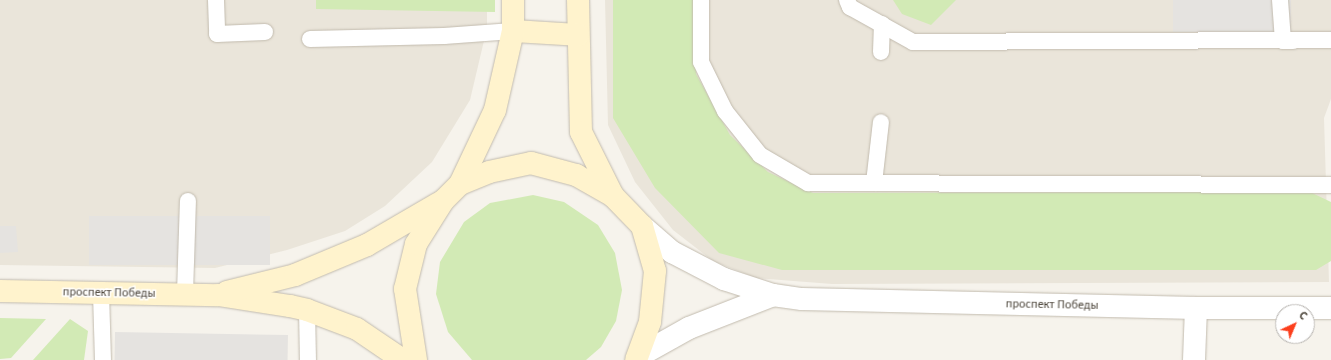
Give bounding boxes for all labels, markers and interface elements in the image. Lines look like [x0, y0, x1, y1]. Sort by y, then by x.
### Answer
street label: проспект Победы [63, 285, 155, 301]
street label: проспект Победы [1006, 297, 1098, 313]
north arrow [1275, 304, 1315, 344]
text: С [1295, 308, 1311, 323]

